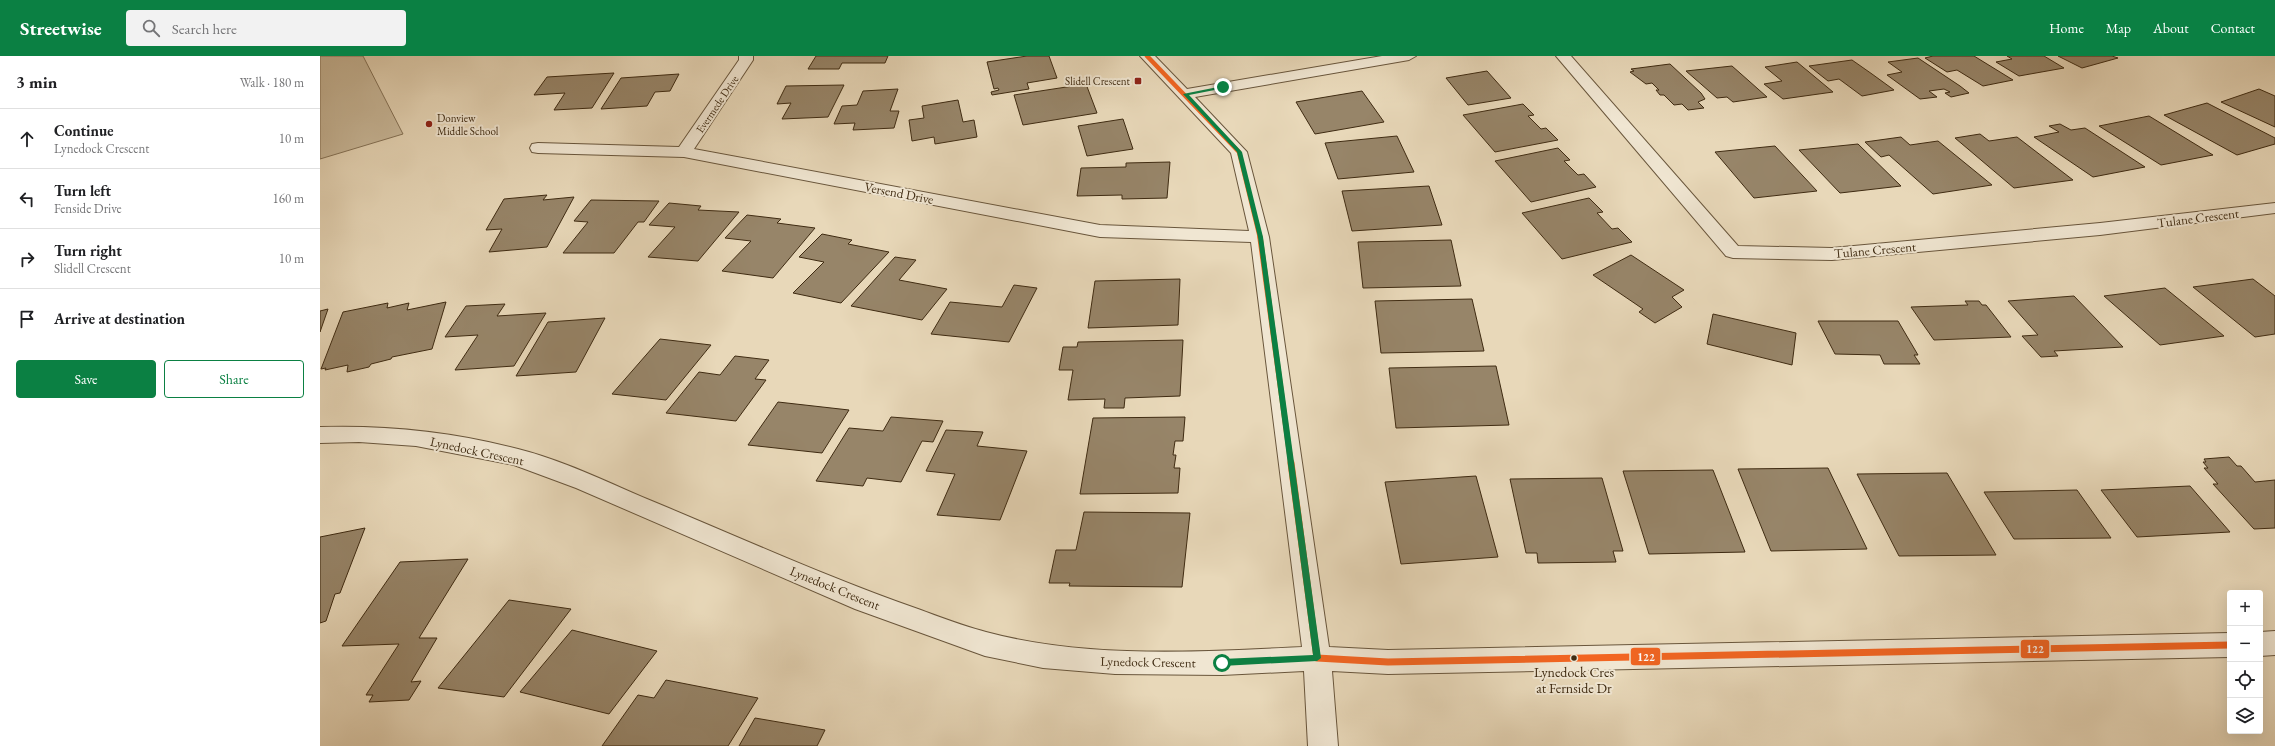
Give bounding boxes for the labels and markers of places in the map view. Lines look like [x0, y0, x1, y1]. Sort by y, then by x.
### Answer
place label: Slidell Crescent [1065, 74, 1131, 88]
marker: Slidell Crescent [1133, 76, 1143, 86]
place label: Donview Middle School [437, 111, 499, 138]
marker: Donview Middle School [424, 119, 434, 129]
marker: Lynedock Cres at Fernside Dr [1569, 653, 1579, 663]
place label: Lynedock Cres at Fernside Dr [1534, 663, 1614, 697]

